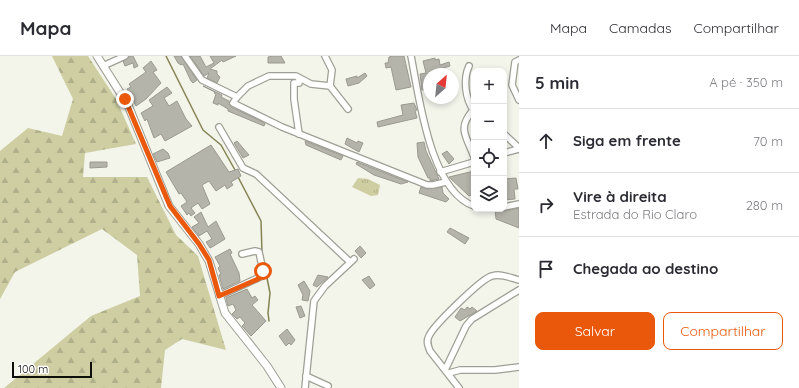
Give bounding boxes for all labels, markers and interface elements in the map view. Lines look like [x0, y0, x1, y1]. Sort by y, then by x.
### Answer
text: Mapa [20, 16, 71, 40]
text: Mapa [550, 19, 587, 37]
text: Camadas [609, 19, 671, 37]
text: Compartilhar [693, 19, 779, 37]
north arrow [423, 68, 459, 104]
map controls [471, 68, 507, 212]
button: + [471, 68, 507, 104]
text: 5 min [535, 72, 579, 93]
text: A pé · 350 m [709, 74, 783, 90]
route end [116, 90, 134, 108]
button: − [471, 104, 507, 140]
icon: ahead [535, 130, 557, 152]
text: Siga em frente [573, 131, 681, 150]
text: 70 m [753, 133, 783, 149]
button: locate [471, 140, 507, 176]
button: layers [471, 176, 507, 212]
text: Vire à direita [573, 187, 667, 206]
icon: right [535, 194, 557, 216]
text: 280 m [746, 197, 783, 213]
text: Estrada do Rio Claro [573, 206, 697, 222]
icon: arrive [535, 258, 557, 280]
text: Chegada ao destino [573, 259, 718, 278]
route start [254, 262, 272, 280]
button: Salvar [535, 312, 655, 350]
button: Compartilhar [663, 312, 783, 350]
scale bar [12, 360, 92, 379]
text: 100 m [18, 362, 48, 376]

